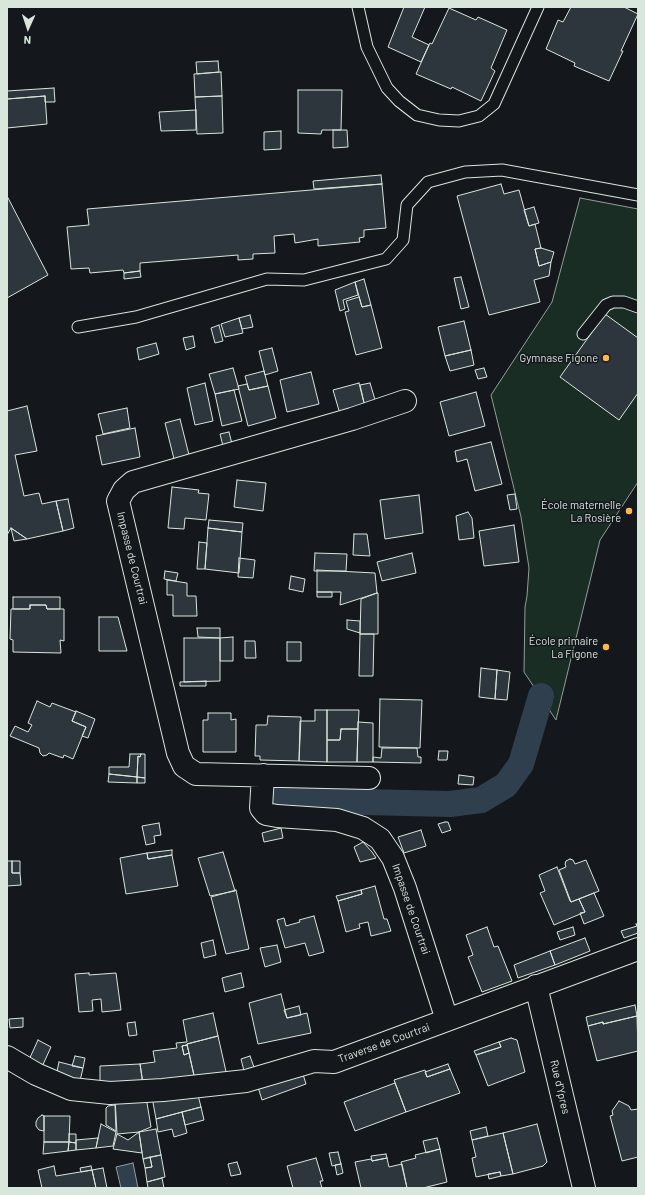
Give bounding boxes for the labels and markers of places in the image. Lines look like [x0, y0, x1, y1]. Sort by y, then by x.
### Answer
place label: Gymnase Figone [520, 351, 598, 365]
marker: Gymnase Figone [601, 353, 611, 363]
place label: École maternelle La Rosière [541, 498, 621, 524]
marker: École maternelle La Rosière [624, 506, 634, 516]
place label: École primaire La Figone [529, 634, 598, 660]
marker: École primaire La Figone [601, 642, 611, 652]

